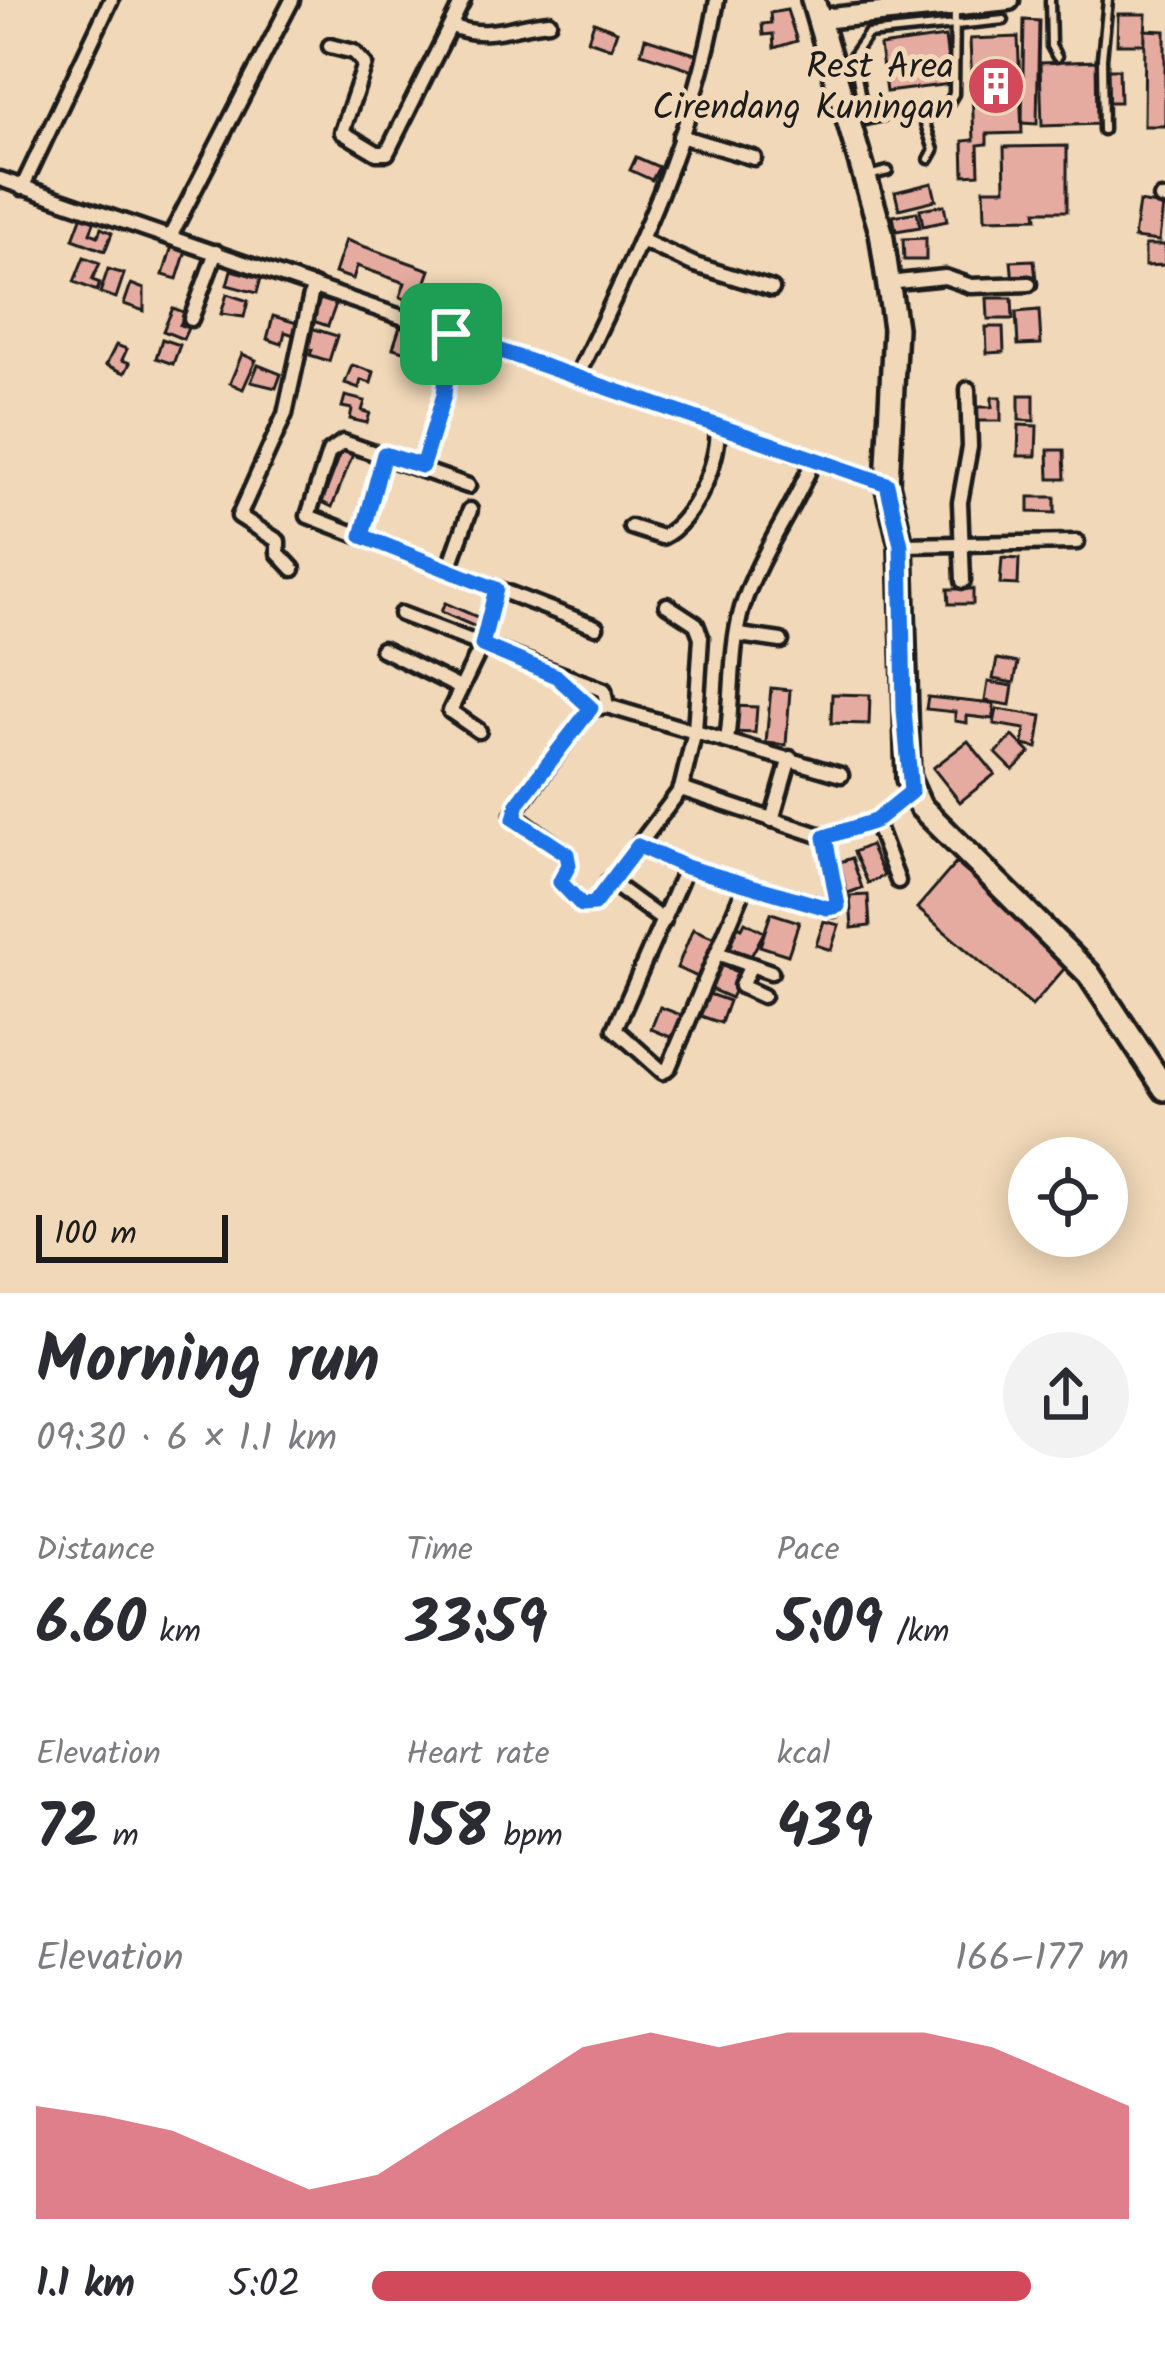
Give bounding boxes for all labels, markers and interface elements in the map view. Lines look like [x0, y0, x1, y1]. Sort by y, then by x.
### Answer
place label: Rest Area Cirendang Kuningan [652, 40, 954, 138]
building icon: Rest Area Cirendang Kuningan [965, 55, 1027, 117]
pin [400, 283, 502, 385]
icon: arrive [418, 301, 484, 367]
map controls [1008, 1137, 1128, 1257]
button: locate [1008, 1137, 1128, 1257]
scale bar [36, 1209, 228, 1262]
text: 100 m [54, 1209, 137, 1262]
text: Morning run [36, 1311, 380, 1416]
button: share [1003, 1332, 1129, 1458]
text: 09:30 · 6 × 1.1 km [36, 1409, 337, 1471]
text: Distance [36, 1525, 155, 1578]
text: Time [406, 1525, 473, 1578]
text: Pace [777, 1525, 840, 1578]
text: 6.60 [36, 1578, 146, 1674]
text: 33:59 [406, 1578, 547, 1674]
text: 5:09 [777, 1578, 883, 1674]
text: km [146, 1607, 201, 1660]
text: /km [883, 1607, 950, 1660]
text: Elevation [36, 1729, 161, 1782]
text: Heart rate [406, 1729, 550, 1782]
text: kcal [777, 1729, 830, 1782]
text: 72 [36, 1782, 99, 1878]
text: 158 [406, 1782, 490, 1878]
text: 439 [777, 1782, 873, 1878]
text: m [99, 1811, 139, 1864]
text: bpm [490, 1811, 563, 1864]
text: Elevation [36, 1929, 184, 1991]
text: 166–177 m [955, 1929, 1129, 1991]
text: 1.1 km [36, 2255, 135, 2317]
text: 5:02 [228, 2255, 301, 2317]

